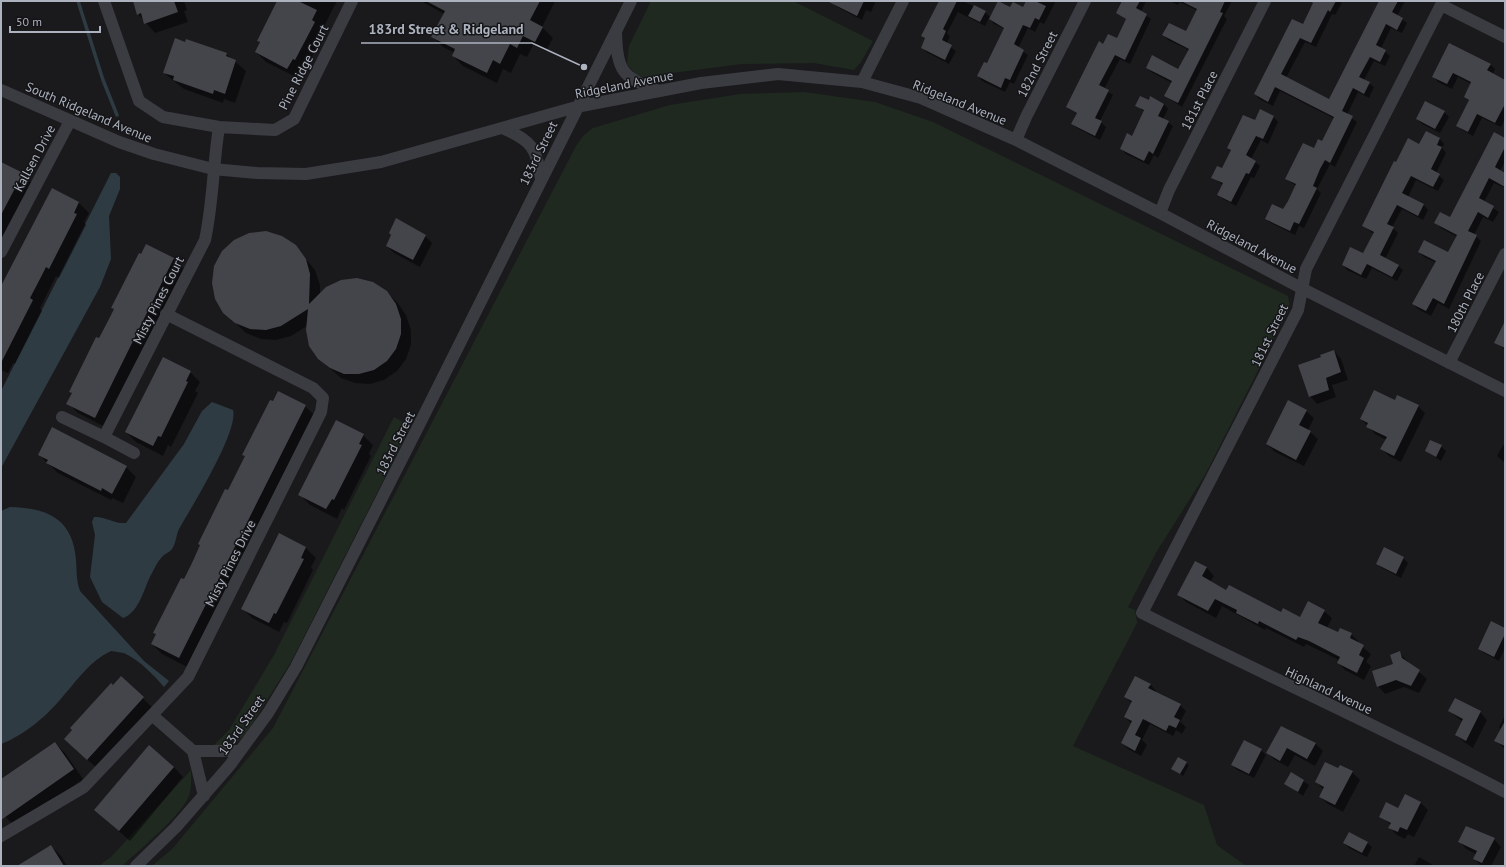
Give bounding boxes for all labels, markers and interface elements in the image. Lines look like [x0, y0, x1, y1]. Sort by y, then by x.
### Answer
scale bar [10, 8, 100, 34]
text: 50 m [16, 14, 42, 29]
callout: 183rd Street & Ridgeland [361, 17, 532, 43]
text: 183rd Street & Ridgeland [368, 20, 524, 38]
street label: Pine Ridge Court [275, 21, 332, 113]
street label: 182nd Street [1014, 28, 1062, 100]
street label: Ridgeland Avenue [573, 67, 675, 102]
street label: 181st Place [1177, 68, 1222, 133]
street label: Ridgeland Avenue [910, 76, 1009, 129]
street label: South Ridgeland Avenue [23, 78, 155, 147]
street label: 183rd Street [516, 118, 562, 188]
street label: Kallsen Drive [10, 122, 59, 195]
street label: Ridgeland Avenue [1204, 216, 1300, 277]
street label: Misty Pines Court [129, 253, 188, 347]
street label: 180th Place [1443, 269, 1488, 335]
street label: 181st Street [1247, 300, 1292, 369]
street label: 183rd Street [372, 408, 419, 478]
street label: Misty Pines Drive [201, 517, 260, 610]
street label: Highland Avenue [1282, 663, 1375, 718]
street label: 183rd Street [215, 692, 269, 759]

